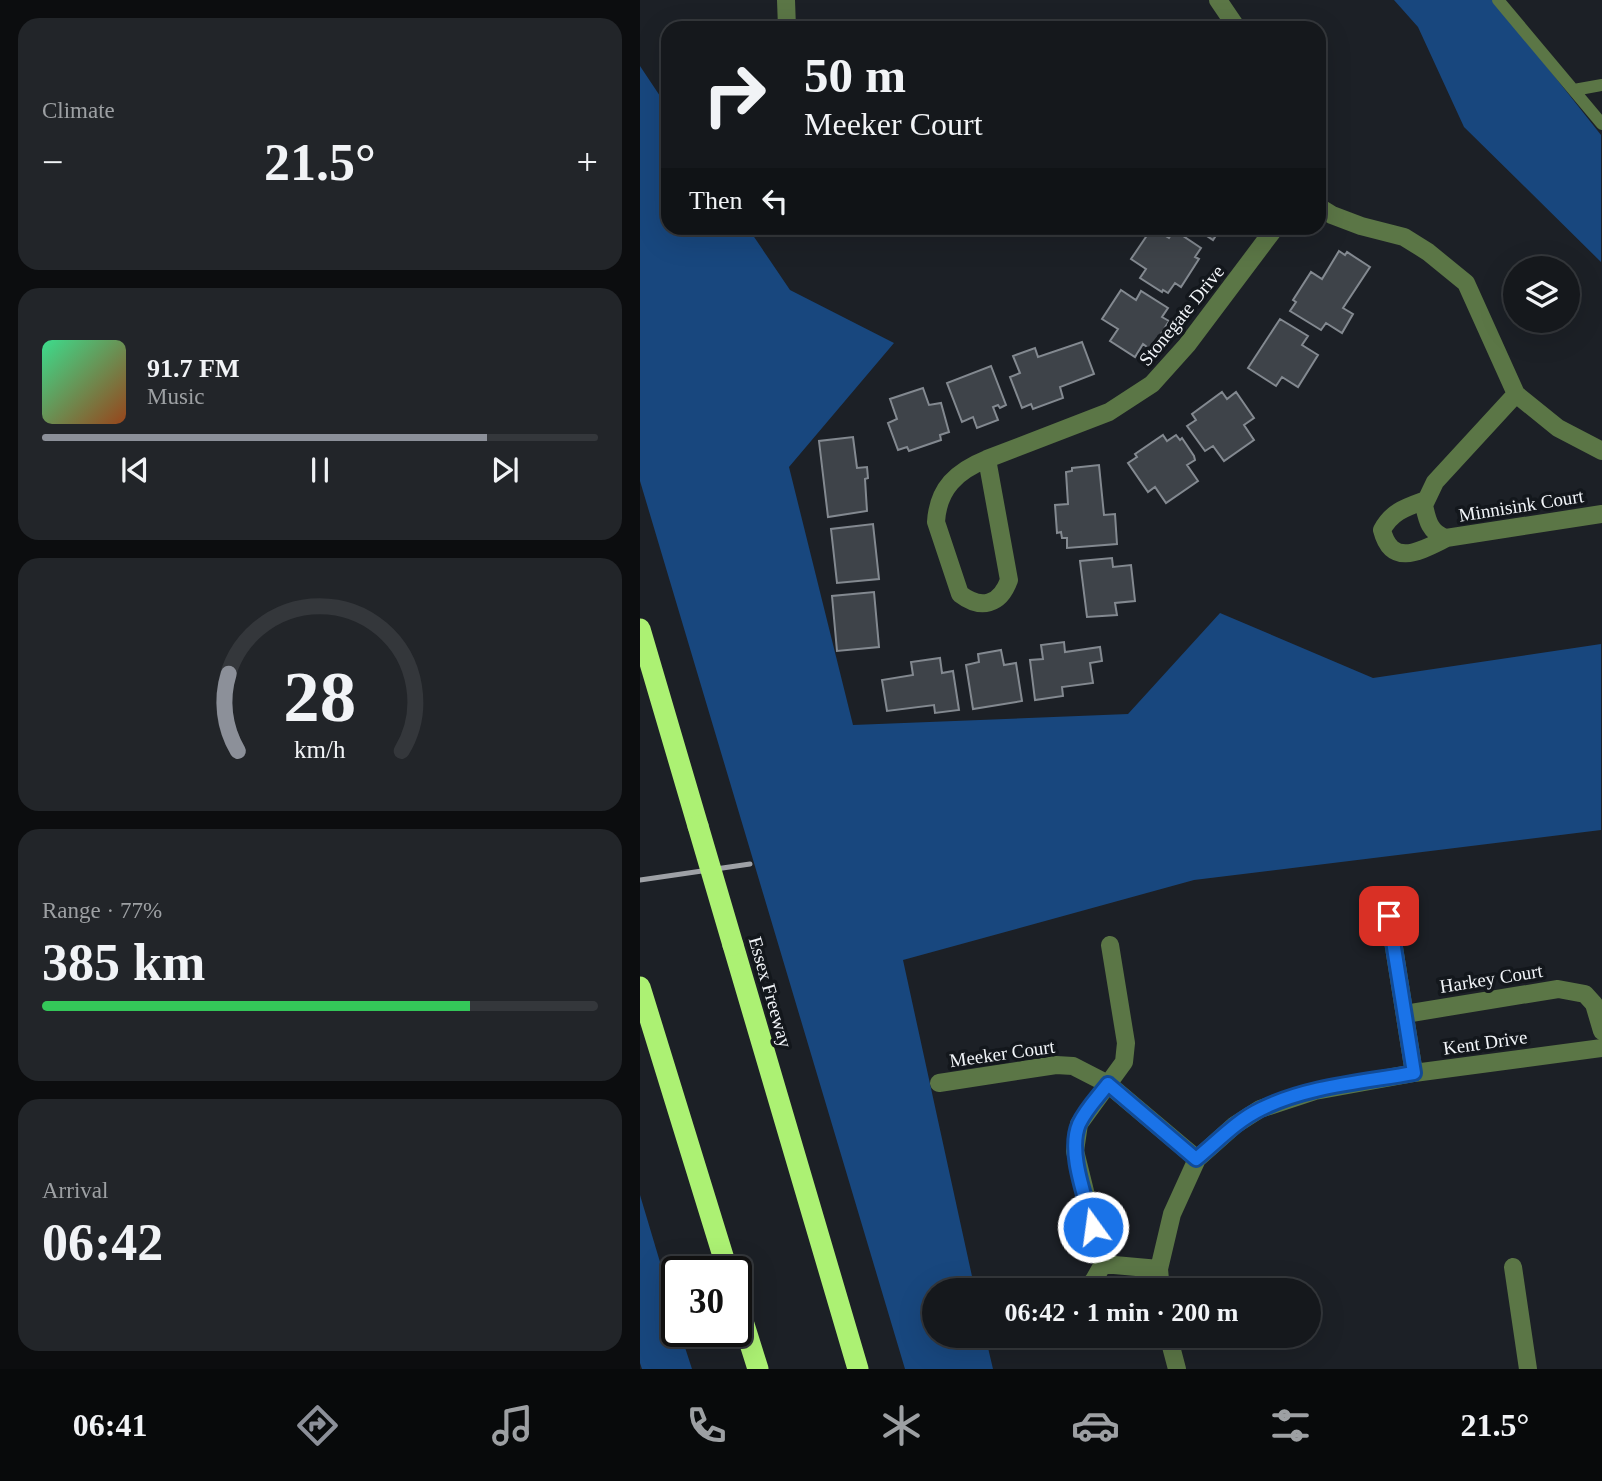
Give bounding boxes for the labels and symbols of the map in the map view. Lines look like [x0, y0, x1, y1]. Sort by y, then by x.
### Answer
street label: Stonegate Drive [1135, 261, 1228, 370]
street label: Minnisink Court [1457, 485, 1586, 526]
pin [1359, 886, 1419, 946]
street label: Essex Freeway [745, 934, 797, 1051]
street label: Harkey Court [1438, 960, 1545, 997]
street label: Kent Drive [1442, 1026, 1529, 1059]
street label: Meeker Court [948, 1036, 1057, 1071]
position arrow [1056, 1190, 1130, 1264]
speed limit sign: 30 [661, 1256, 752, 1347]

